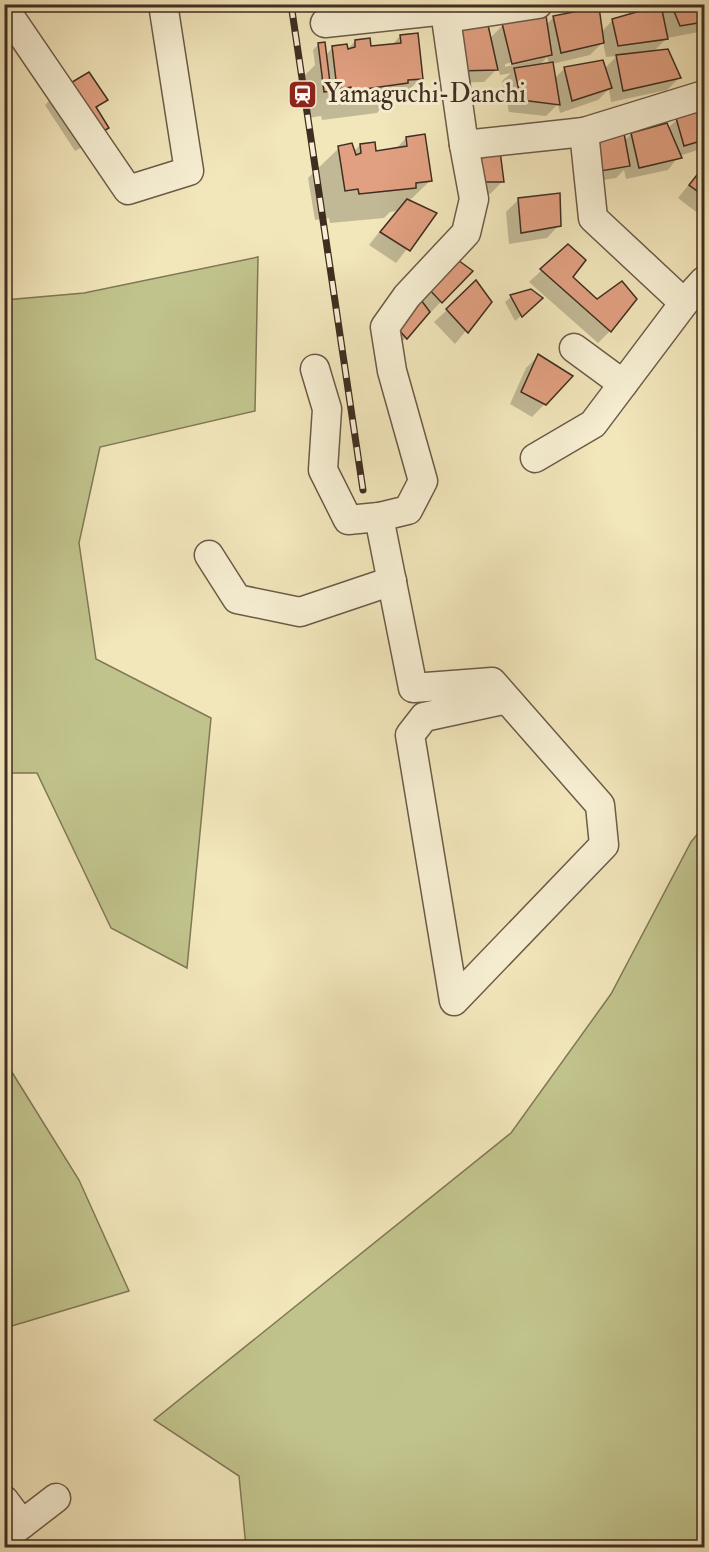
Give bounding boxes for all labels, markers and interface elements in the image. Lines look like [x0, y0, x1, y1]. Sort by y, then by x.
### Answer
station icon: Yamaguchi-Danchi [287, 78, 319, 110]
place label: Yamaguchi-Danchi [324, 78, 526, 110]

